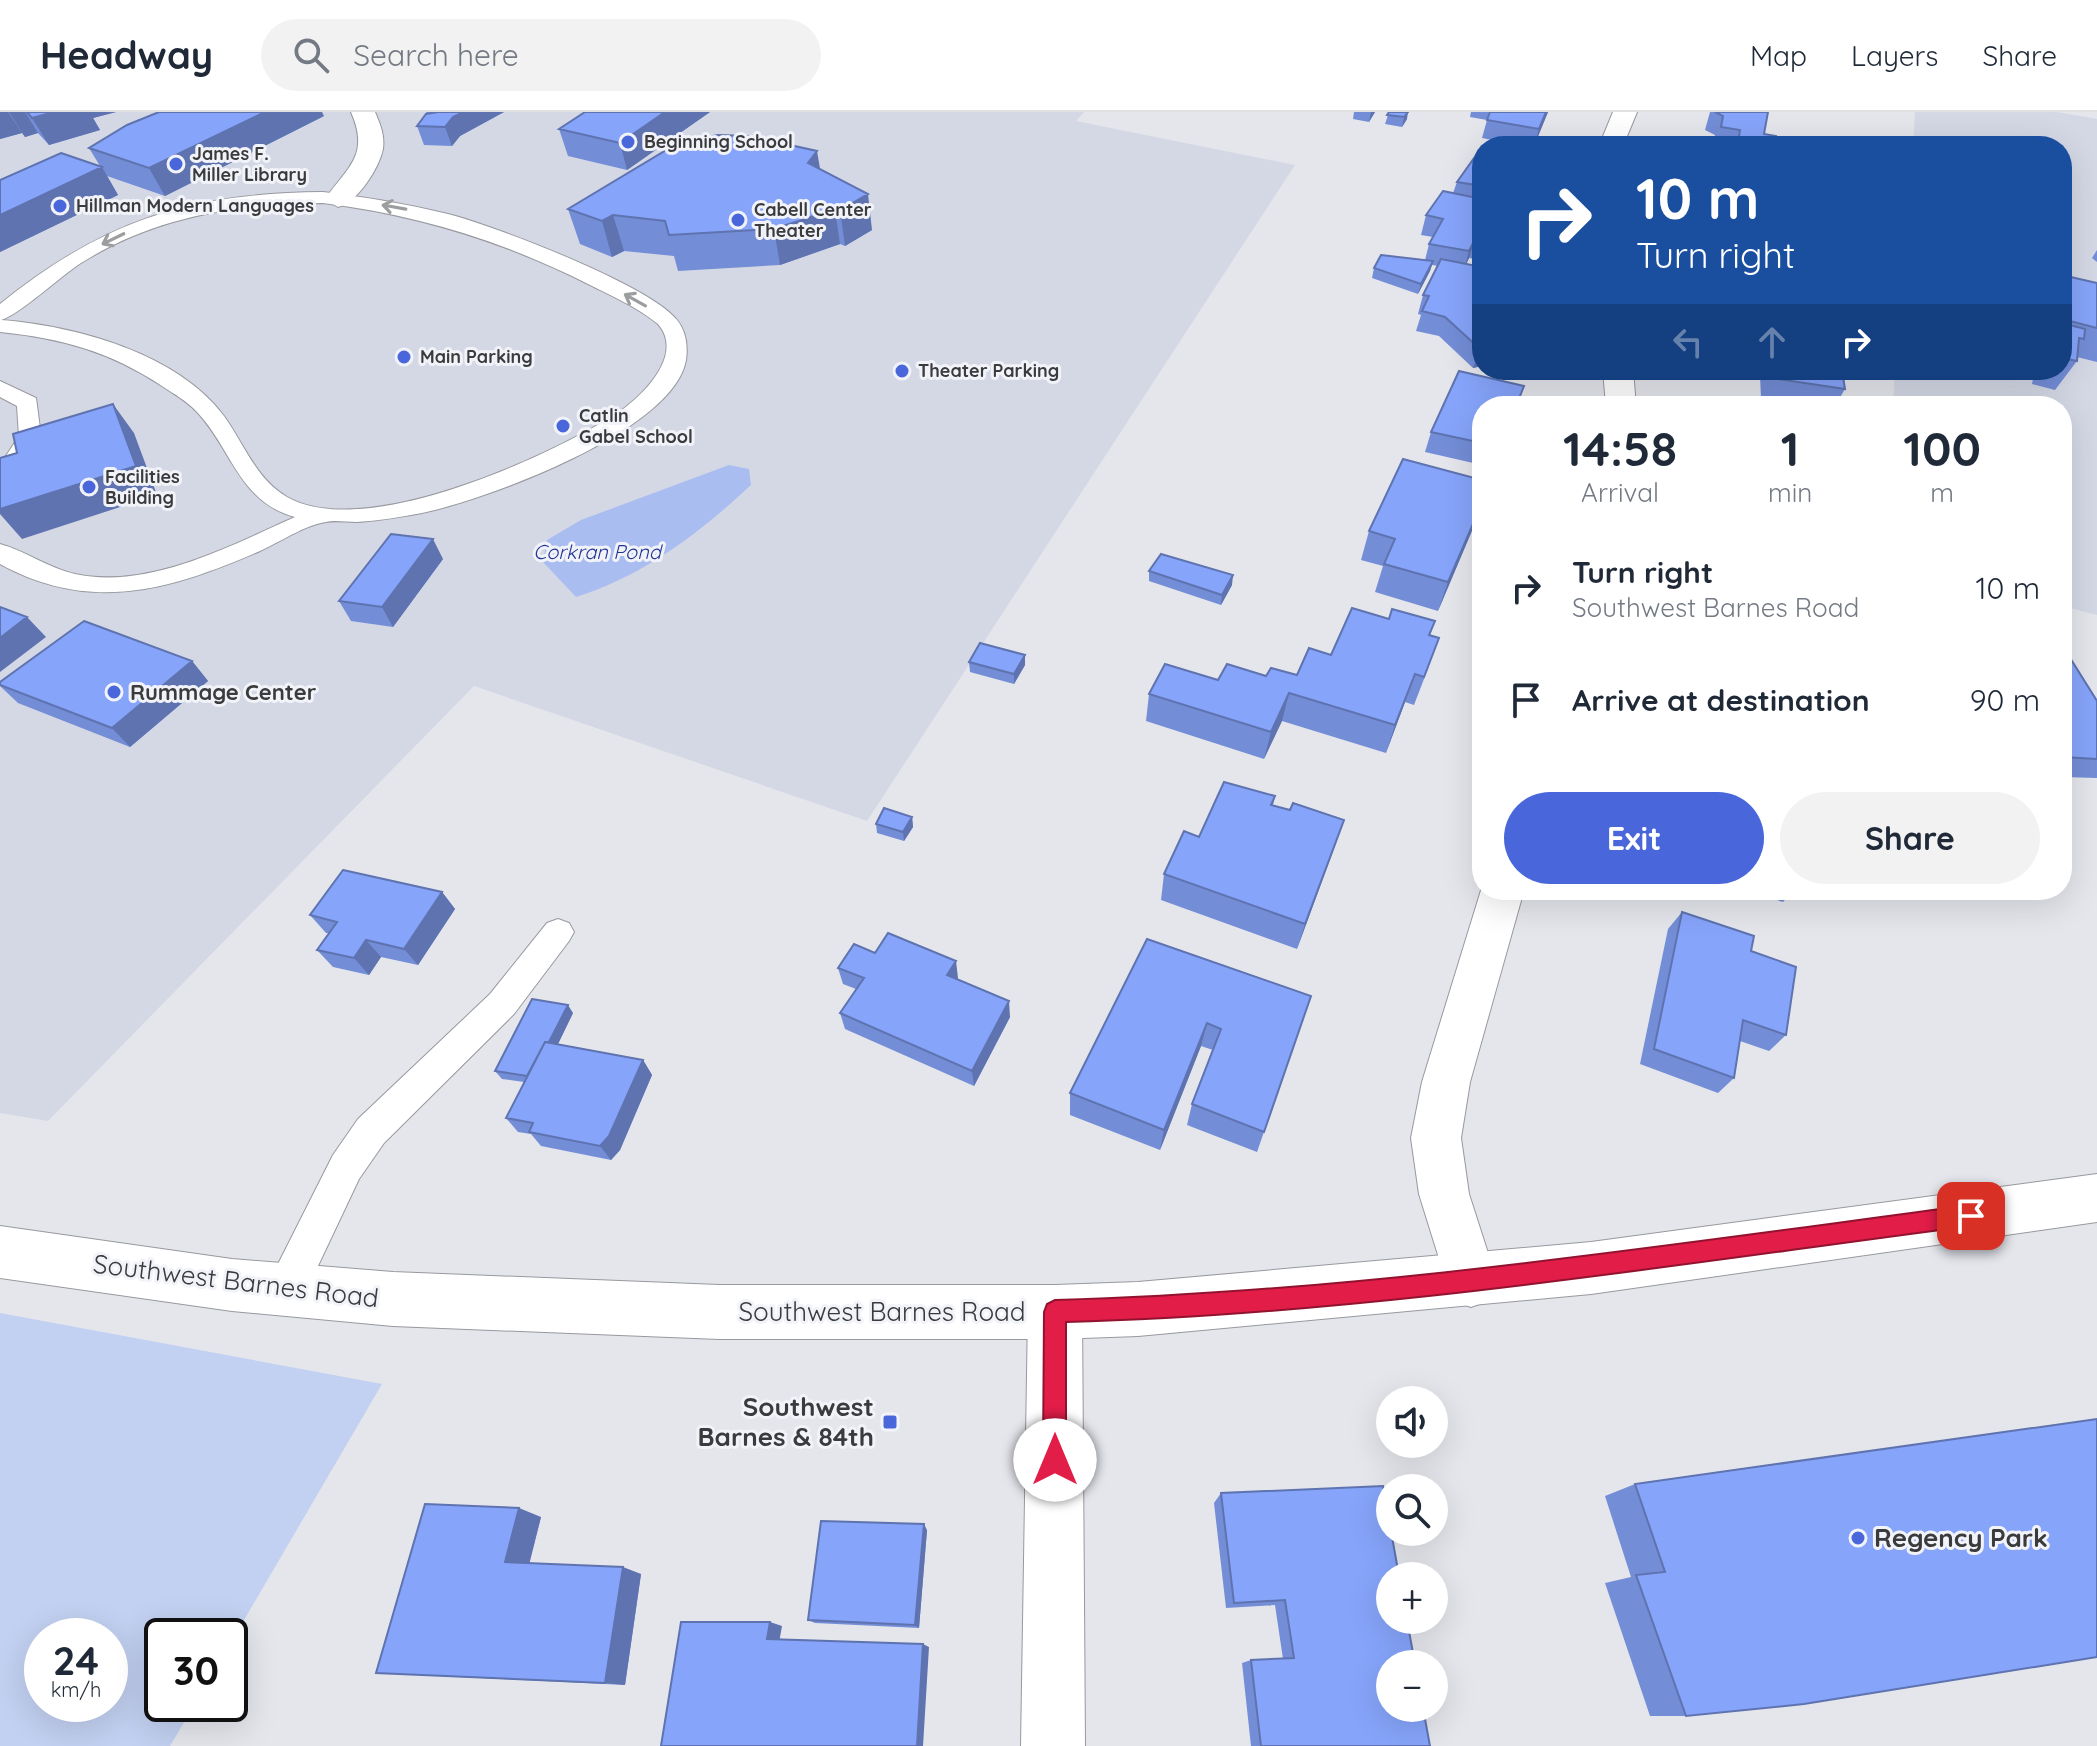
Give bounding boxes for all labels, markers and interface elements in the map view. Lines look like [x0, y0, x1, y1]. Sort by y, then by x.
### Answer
search box [261, 19, 821, 91]
text: Headway [40, 31, 213, 79]
icon: search [289, 33, 333, 77]
text: Search here [353, 36, 519, 74]
text: Map [1750, 38, 1807, 73]
text: Layers [1851, 38, 1938, 73]
text: Share [1982, 38, 2057, 73]
place label: Beginning School [644, 130, 793, 153]
marker: Beginning School [619, 133, 637, 151]
place label: James F. Miller Library [192, 142, 307, 186]
marker: James F. Miller Library [167, 155, 185, 173]
text: 10 m [1636, 163, 1759, 233]
icon: right [1504, 168, 1608, 272]
place label: Hillman Modern Languages [76, 194, 314, 217]
marker: Hillman Modern Languages [51, 197, 69, 215]
one-way arrow [382, 198, 408, 213]
place label: Cabell Center Theater [754, 198, 872, 242]
marker: Cabell Center Theater [729, 211, 747, 229]
one-way arrow [102, 231, 126, 247]
text: Turn right [1636, 232, 1795, 277]
one-way arrow [624, 292, 647, 308]
icon: left [1666, 320, 1710, 364]
icon: ahead [1750, 320, 1794, 364]
icon: right [1834, 320, 1878, 364]
place label: Main Parking [420, 345, 533, 368]
marker: Main Parking [395, 348, 413, 366]
place label: Theater Parking [918, 359, 1059, 382]
marker: Theater Parking [893, 362, 911, 380]
place label: Catlin Gabel School [579, 404, 693, 448]
marker: Catlin Gabel School [554, 417, 572, 435]
text: 14:58 [1563, 418, 1677, 478]
text: 1 [1781, 418, 1799, 478]
text: 100 [1903, 418, 1981, 478]
place label: Facilities Building [105, 465, 180, 509]
text: Arrival [1581, 476, 1659, 509]
text: min [1768, 476, 1812, 509]
text: m [1930, 476, 1954, 509]
marker: Facilities Building [80, 478, 98, 496]
water label: Corkran Pond [533, 539, 664, 564]
text: Turn right [1572, 553, 1713, 591]
icon: right [1504, 566, 1548, 610]
text: 10 m [1976, 569, 2040, 607]
text: Southwest Barnes Road [1572, 591, 1859, 624]
place label: Rummage Center [130, 678, 317, 706]
icon: arrive [1504, 678, 1548, 722]
text: Arrive at destination [1572, 681, 1870, 719]
text: 90 m [1970, 681, 2040, 719]
marker: Rummage Center [105, 683, 123, 701]
button: Exit [1504, 792, 1764, 884]
button: Share [1780, 792, 2040, 884]
pin [1937, 1182, 2005, 1250]
icon: arrive [1949, 1194, 1993, 1238]
street label: Southwest Barnes Road [91, 1247, 381, 1314]
street label: Southwest Barnes Road [738, 1295, 1026, 1328]
map controls [1376, 1386, 1448, 1722]
button: sound [1376, 1386, 1448, 1458]
place label: Southwest Barnes & 84th [698, 1390, 874, 1453]
marker: Southwest Barnes & 84th [881, 1413, 899, 1431]
position arrow [1013, 1418, 1097, 1502]
button: search [1376, 1474, 1448, 1546]
place label: Regency Park [1874, 1521, 2048, 1554]
marker: Regency Park [1849, 1529, 1867, 1547]
button: + [1376, 1562, 1448, 1634]
speed limit sign: 30 [144, 1618, 248, 1722]
text: 24 [53, 1635, 99, 1685]
button: − [1376, 1650, 1448, 1722]
text: km/h [51, 1677, 101, 1702]

